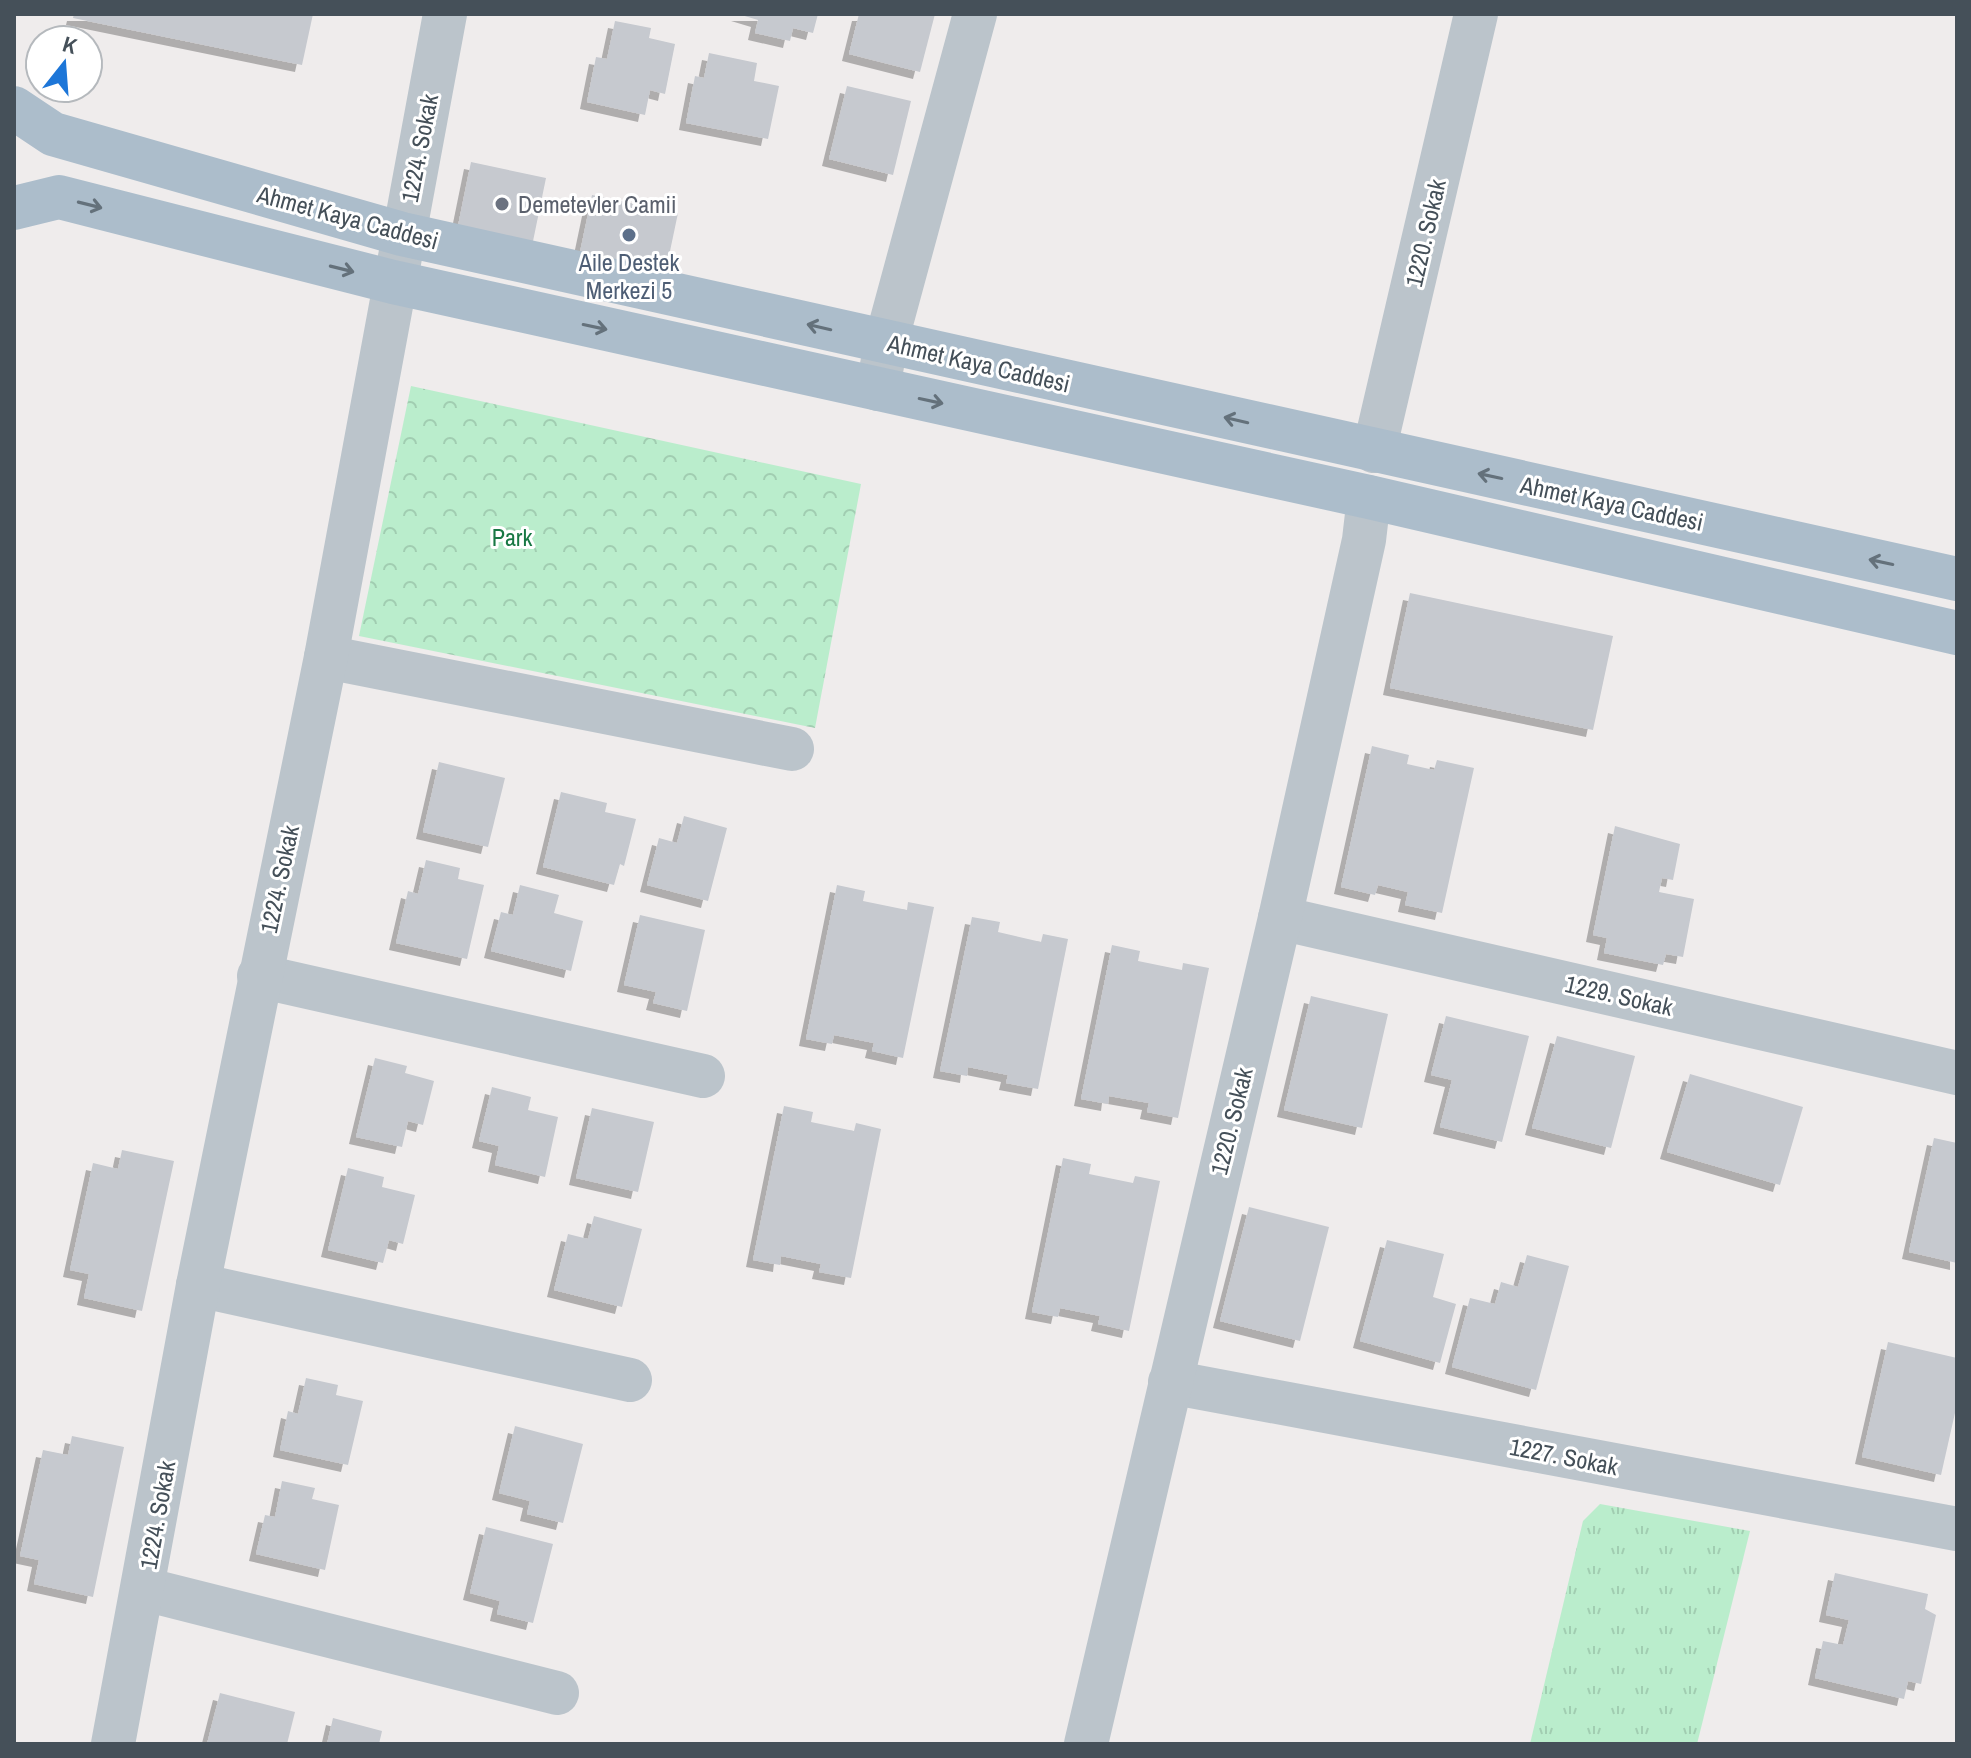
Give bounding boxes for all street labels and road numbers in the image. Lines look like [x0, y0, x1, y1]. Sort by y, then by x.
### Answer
street label: 1224. Sokak [393, 91, 445, 205]
street label: 1220. Sokak [1397, 176, 1453, 290]
street label: Ahmet Kaya Caddesi [253, 177, 442, 257]
street label: Ahmet Kaya Caddesi [884, 326, 1073, 400]
street label: Ahmet Kaya Caddesi [1517, 468, 1706, 538]
street label: 1224. Sokak [252, 822, 306, 936]
street label: 1229. Sokak [1562, 967, 1676, 1023]
street label: 1220. Sokak [1202, 1064, 1260, 1178]
street label: 1227. Sokak [1507, 1430, 1621, 1482]
street label: 1224. Sokak [132, 1458, 182, 1572]

